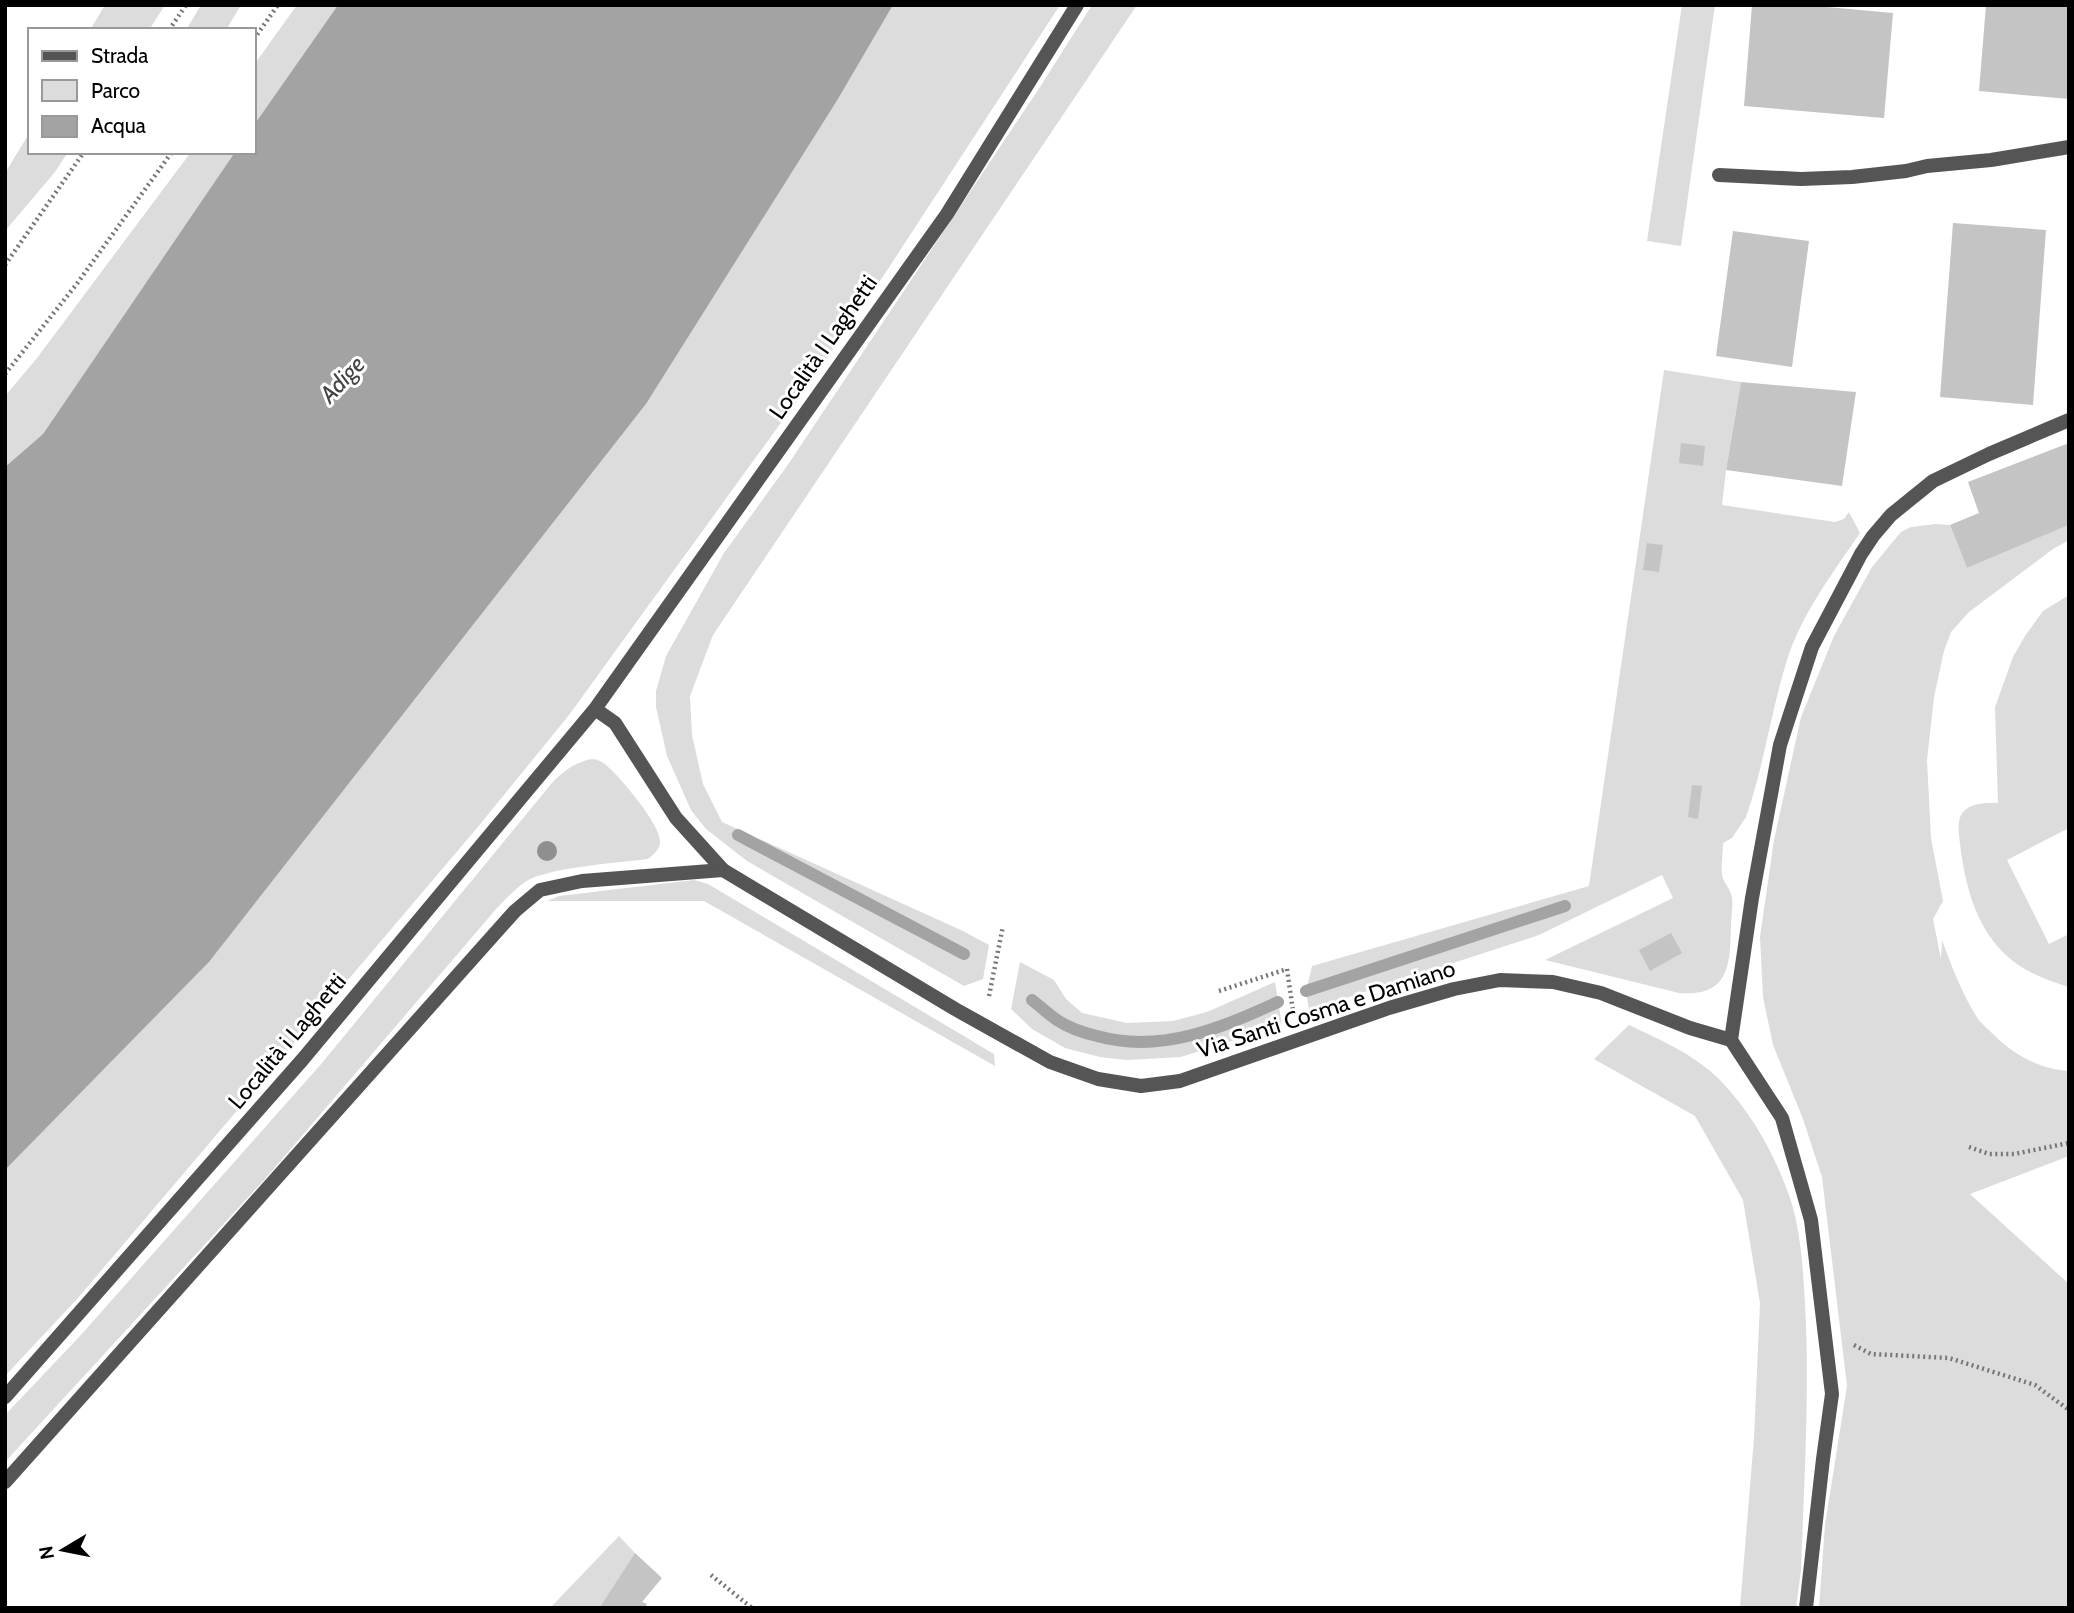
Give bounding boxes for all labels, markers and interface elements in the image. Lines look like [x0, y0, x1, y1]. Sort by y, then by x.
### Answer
legend [28, 28, 256, 154]
text: Strada [91, 43, 148, 68]
text: Parco [91, 78, 140, 103]
text: Acqua [91, 113, 146, 138]
street label: Località I Laghetti [763, 270, 883, 424]
water label: Adige [313, 350, 371, 409]
street label: Via Santi Cosma e Damiano [1193, 954, 1459, 1064]
street label: Località i Laghetti [222, 968, 352, 1114]
north arrow [28, 1515, 98, 1585]
text: N [34, 1544, 59, 1561]

